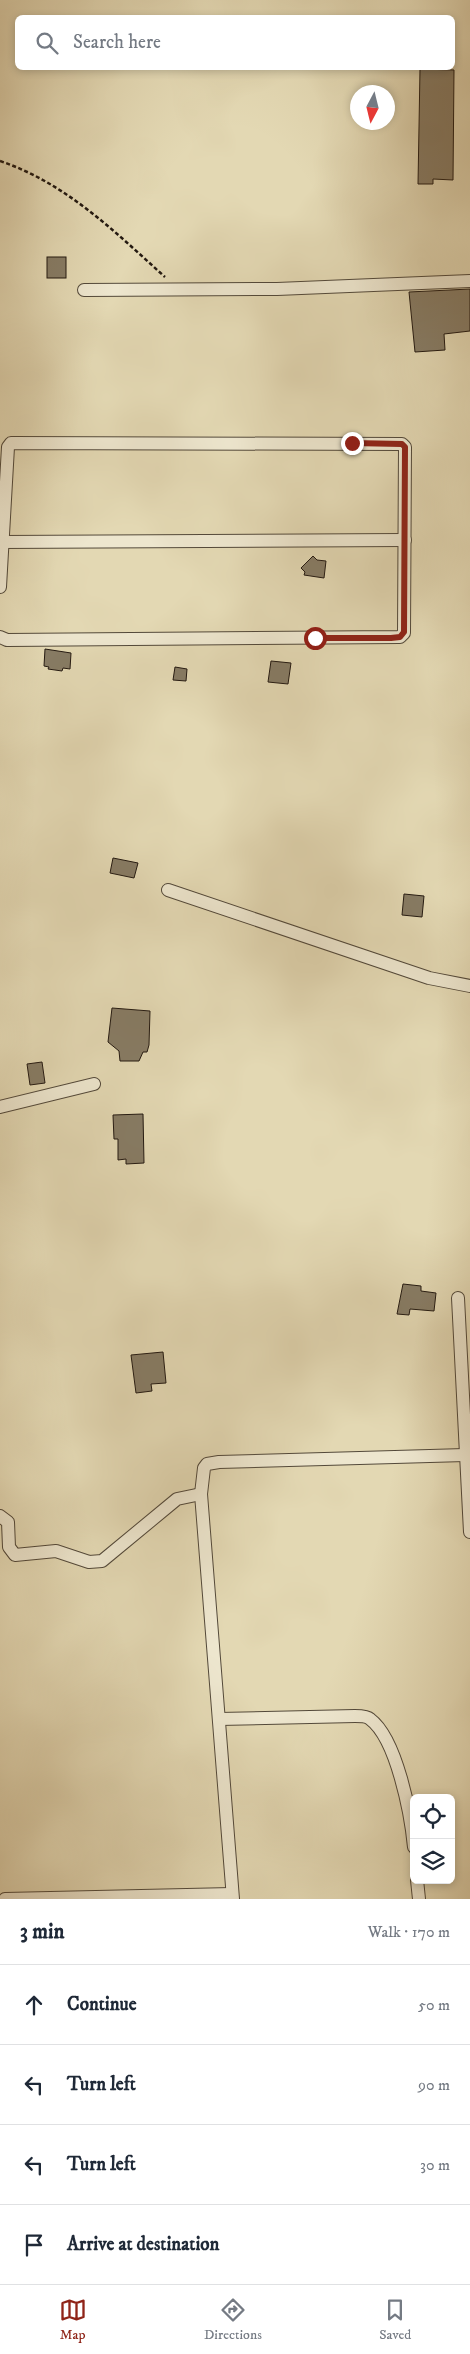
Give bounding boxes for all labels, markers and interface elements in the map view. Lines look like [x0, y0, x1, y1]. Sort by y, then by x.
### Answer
search box [15, 15, 455, 70]
icon: search [33, 29, 61, 57]
text: Search here [73, 31, 161, 54]
north arrow [350, 85, 395, 130]
route end [341, 432, 364, 455]
route start [304, 627, 327, 650]
map controls [410, 1794, 455, 1884]
button: locate [410, 1794, 455, 1839]
button: layers [410, 1839, 455, 1884]
text: 3 min [20, 1919, 65, 1945]
text: Walk · 170 m [368, 1922, 450, 1942]
icon: ahead [20, 1991, 48, 2019]
text: Continue [67, 1993, 137, 2016]
text: 50 m [418, 1995, 450, 2015]
icon: left [20, 2071, 48, 2099]
text: Turn left [67, 2073, 136, 2096]
text: 90 m [418, 2075, 450, 2095]
icon: left [20, 2151, 48, 2179]
text: Turn left [67, 2153, 136, 2176]
text: 30 m [420, 2155, 450, 2175]
icon: arrive [20, 2231, 48, 2259]
text: Arrive at destination [67, 2233, 219, 2256]
tab: Map [59, 2296, 87, 2344]
tab: Directions [204, 2296, 262, 2344]
tab: Saved [379, 2296, 411, 2344]

